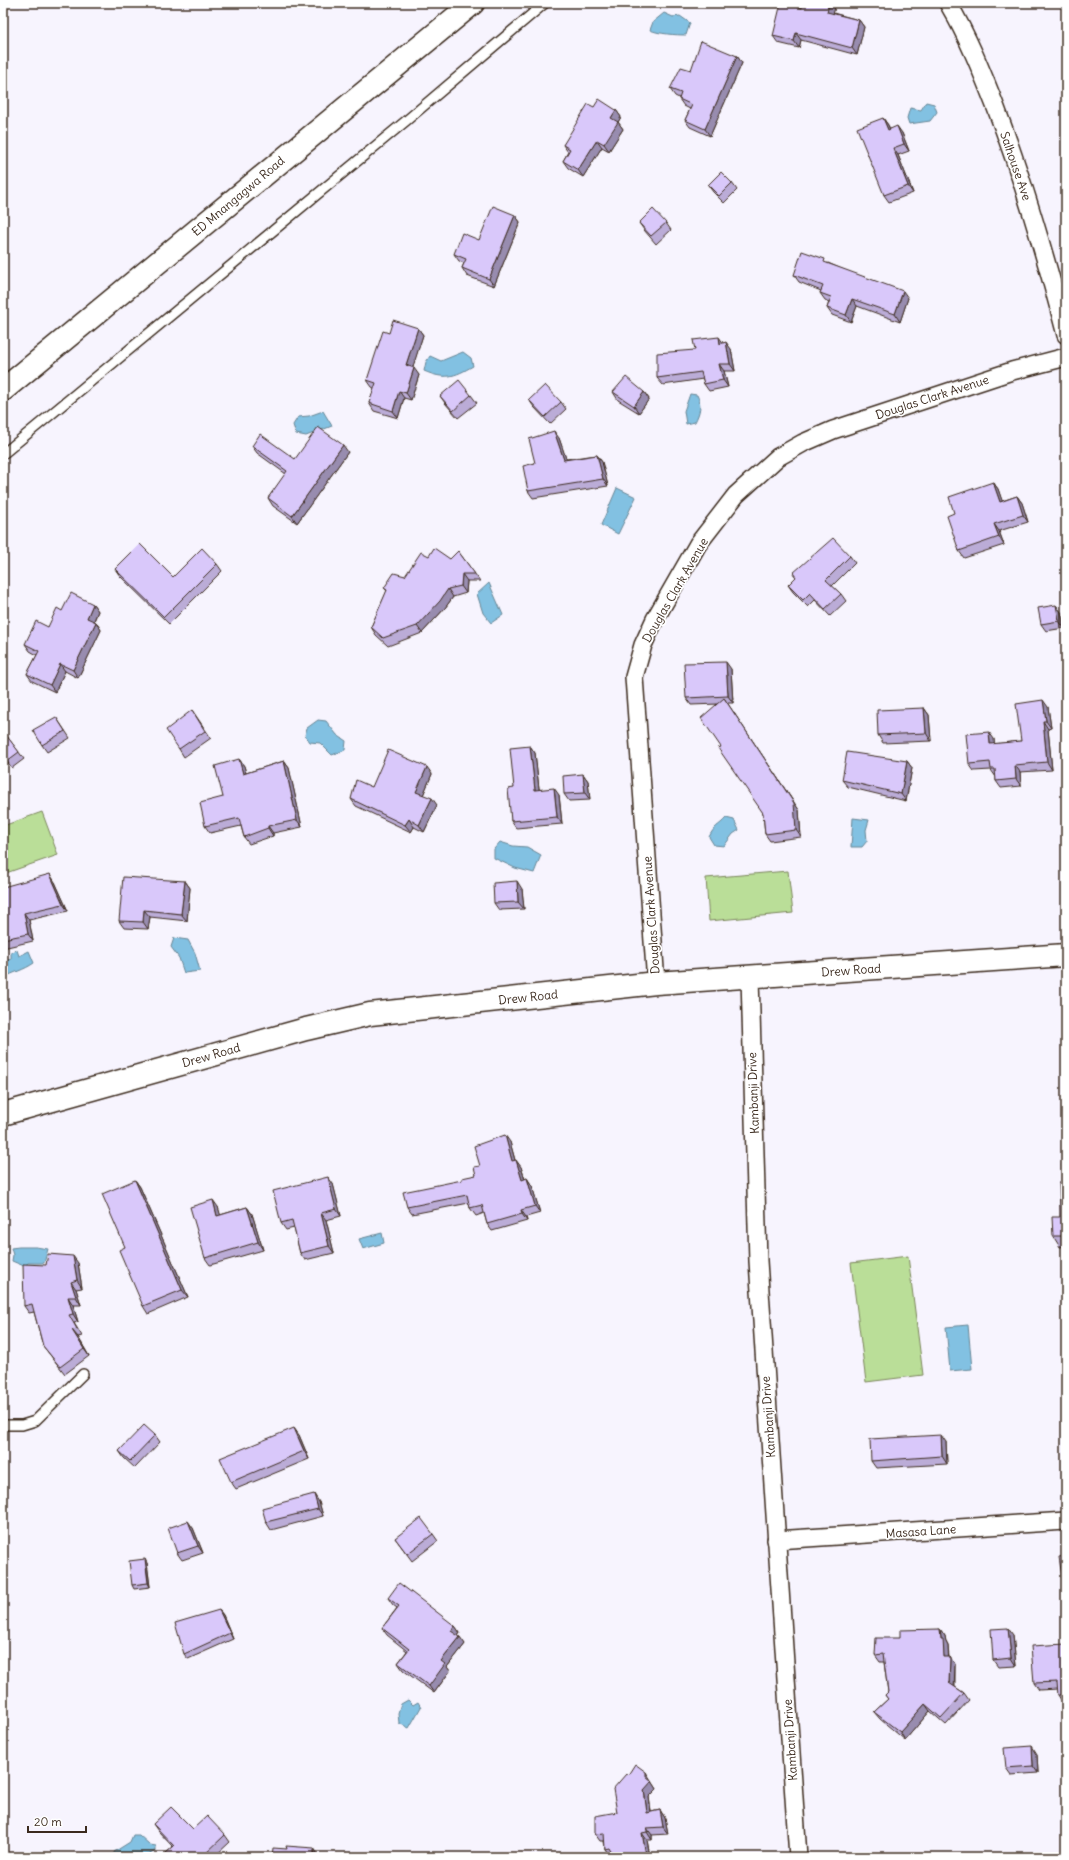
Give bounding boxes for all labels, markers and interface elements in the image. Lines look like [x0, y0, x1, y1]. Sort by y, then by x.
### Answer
street label: Salhouse Ave [997, 130, 1035, 202]
street label: ED Mnangagwa Road [189, 153, 287, 239]
street label: Douglas Clark Avenue [873, 372, 991, 422]
street label: Douglas Clark Avenue [639, 535, 711, 645]
street label: Douglas Clark Avenue [639, 855, 663, 975]
street label: Drew Road [821, 960, 881, 980]
street label: Drew Road [497, 986, 559, 1008]
street label: Drew Road [180, 1040, 242, 1070]
street label: Kambanji Drive [744, 1052, 762, 1134]
street label: Kambanji Drive [758, 1376, 778, 1458]
street label: Masasa Lane [885, 1521, 957, 1541]
street label: Kambanji Drive [780, 1699, 800, 1781]
scale bar [28, 1808, 86, 1834]
text: 20 m [34, 1814, 62, 1829]

